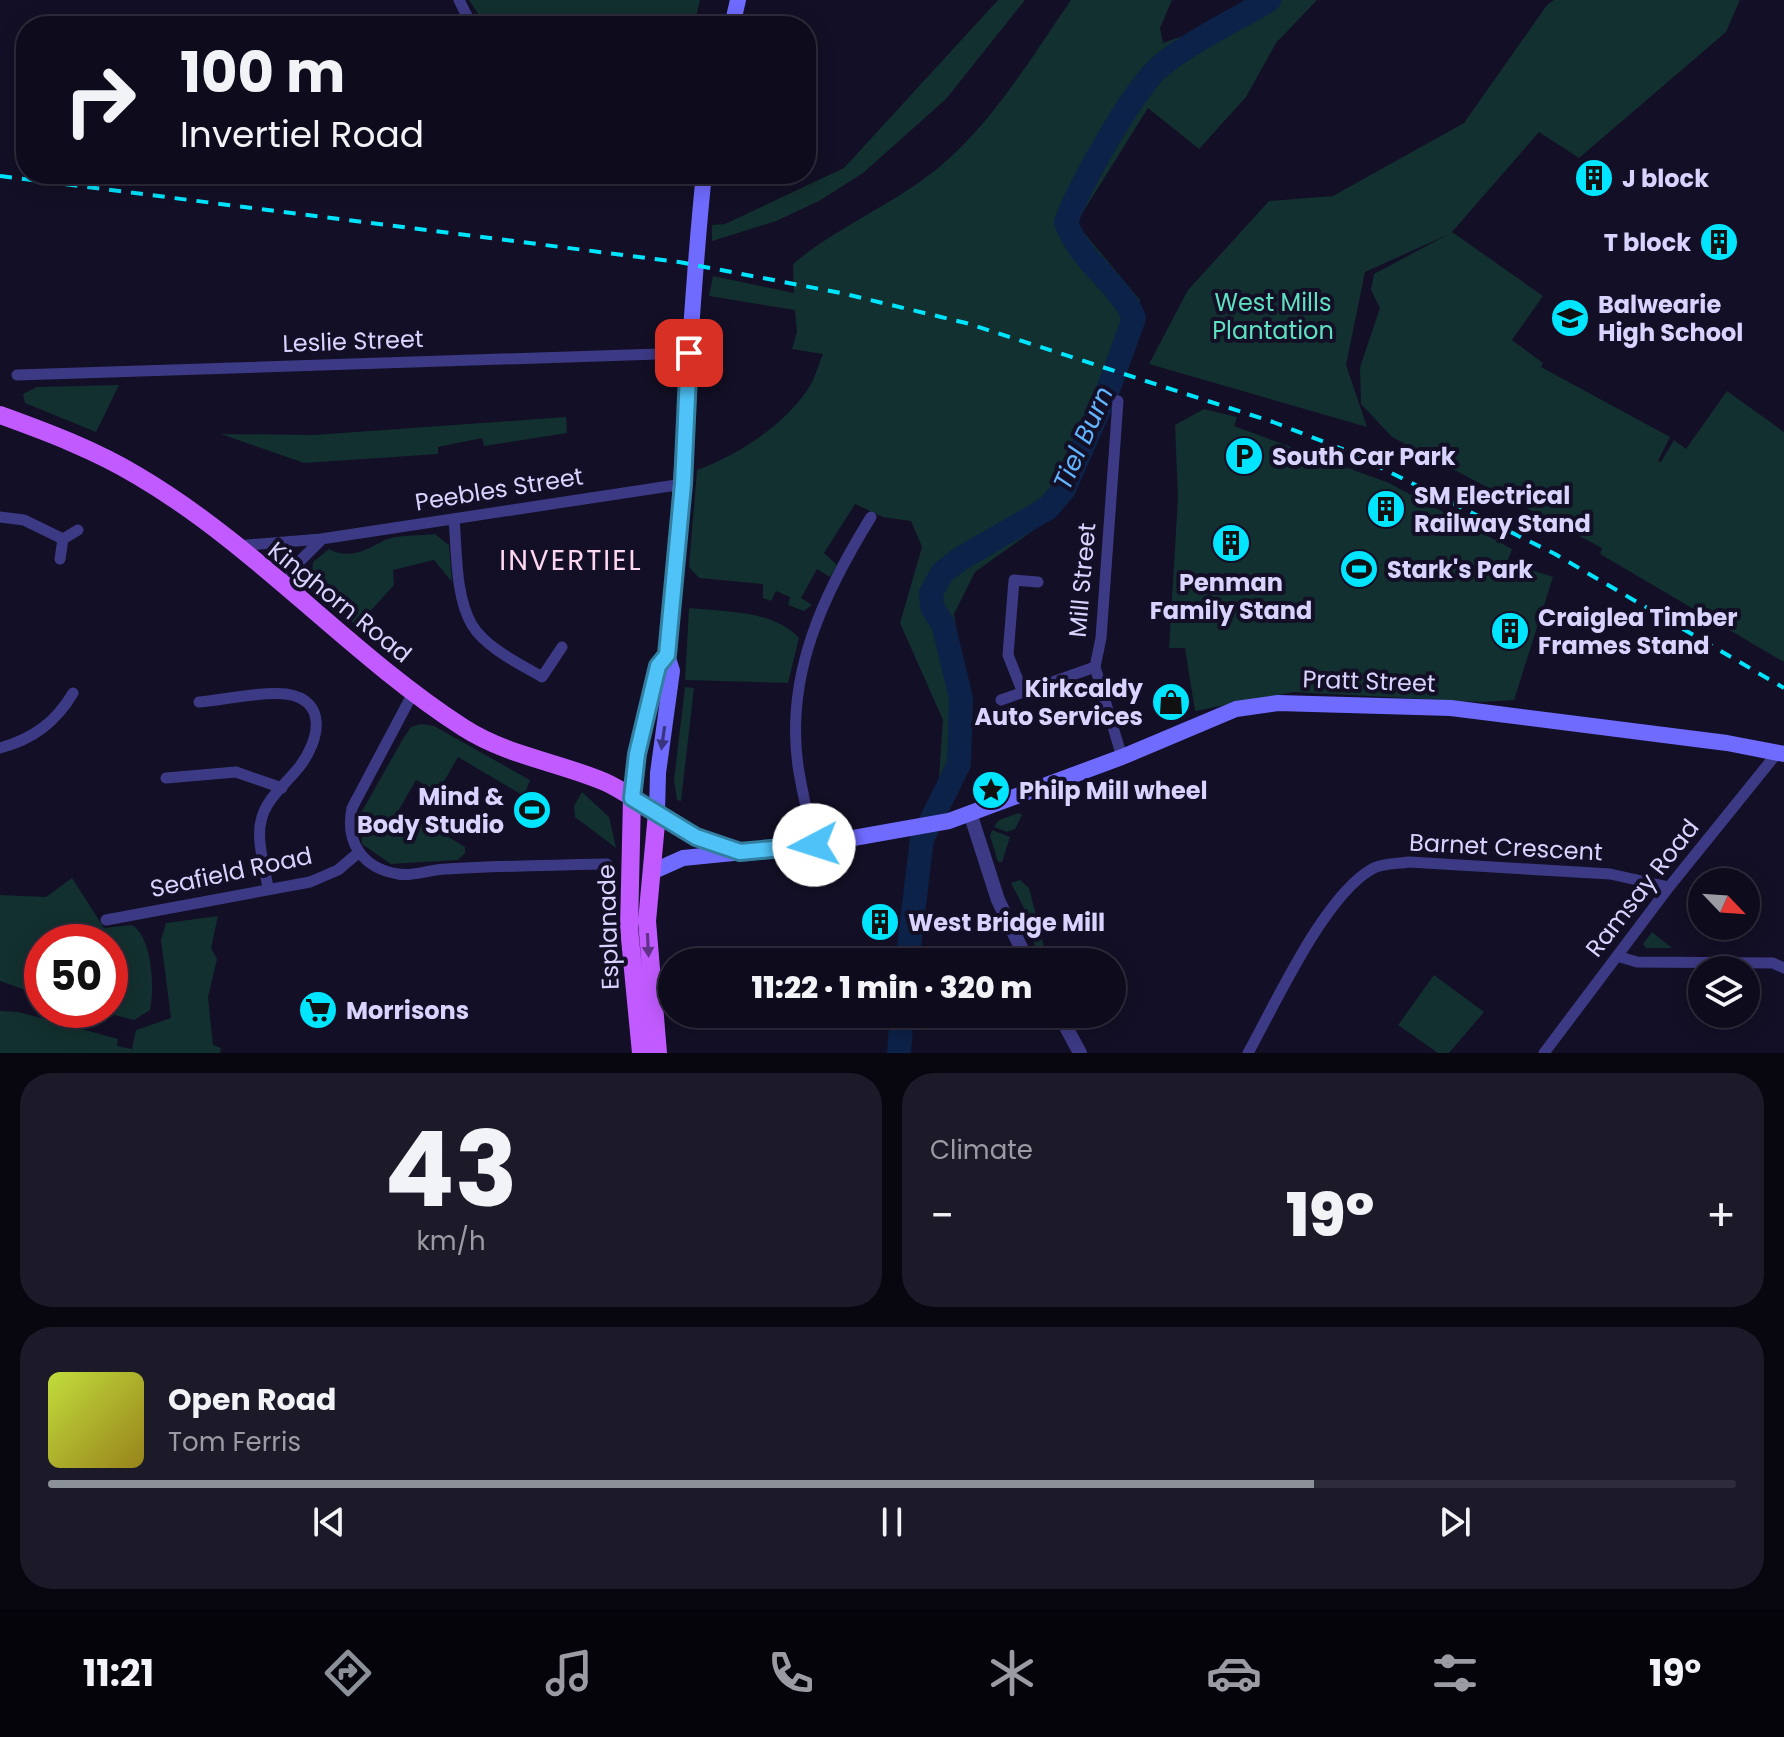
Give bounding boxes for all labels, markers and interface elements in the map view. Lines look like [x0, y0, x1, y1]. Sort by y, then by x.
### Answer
text: 100 m [180, 33, 345, 112]
icon: right [48, 48, 152, 152]
text: Invertiel Road [180, 109, 424, 160]
building icon: J block [1573, 157, 1615, 199]
place label: J block [1622, 162, 1709, 195]
building icon: T block [1698, 221, 1740, 263]
place label: T block [1604, 226, 1691, 259]
park label: West Mills Plantation [1212, 286, 1334, 347]
place label: Balwearie High School [1598, 288, 1743, 349]
school or university icon: Balwearie High School [1549, 297, 1591, 339]
pin [655, 319, 723, 387]
street label: Leslie Street [282, 322, 424, 360]
icon: arrive [667, 331, 711, 375]
water label: Tiel Burn [1044, 381, 1122, 495]
parking icon: South Car Park [1223, 435, 1265, 477]
place label: South Car Park [1272, 440, 1456, 473]
street label: Peebles Street [413, 459, 585, 519]
place label: SM Electrical Railway Stand [1414, 479, 1591, 540]
building icon: SM Electrical Railway Stand [1365, 488, 1407, 530]
street label: Mill Street [1061, 521, 1103, 639]
building icon: Penman Family Stand [1210, 522, 1252, 564]
street label: Kinghorn Road [261, 534, 419, 670]
district label: INVERTIEL [499, 541, 643, 580]
sports icon: Stark's Park [1338, 548, 1380, 590]
place label: Stark's Park [1387, 553, 1533, 586]
place label: Penman Family Stand [1150, 566, 1312, 627]
place label: Craiglea Timber Frames Stand [1538, 601, 1738, 662]
building icon: Craiglea Timber Frames Stand [1489, 610, 1531, 652]
street label: Pratt Street [1302, 662, 1436, 700]
place label: Kirkcaldy Auto Services [974, 672, 1144, 733]
shop icon: Kirkcaldy Auto Services [1150, 681, 1192, 723]
one-way arrow [656, 726, 669, 751]
place icon: Philp Mill wheel [970, 769, 1012, 811]
place label: Philp Mill wheel [1019, 774, 1208, 807]
place label: Mind & Body Studio [357, 780, 505, 841]
sports icon: Mind & Body Studio [511, 789, 553, 831]
position arrow [772, 803, 856, 887]
street label: Ramsay Road [1578, 812, 1706, 964]
street label: Barnet Crescent [1408, 825, 1604, 869]
street label: Seafield Road [147, 839, 315, 905]
street label: Esplanade [589, 864, 627, 990]
north arrow [1688, 868, 1760, 940]
map controls [1688, 868, 1760, 1028]
building icon: West Bridge Mill [859, 901, 901, 943]
place label: West Bridge Mill [908, 906, 1105, 939]
speed limit sign: 50 [24, 924, 128, 1028]
one-way arrow [642, 933, 655, 958]
button: layers [1688, 956, 1760, 1028]
text: 11:22 · 1 min · 320 m [752, 966, 1032, 1009]
supermarket icon: Morrisons [297, 989, 339, 1031]
place label: Morrisons [346, 994, 469, 1027]
text: 43 [384, 1097, 518, 1242]
text: Climate [930, 1132, 1033, 1168]
text: 19° [1286, 1173, 1374, 1257]
text: − [930, 1185, 954, 1246]
text: + [1706, 1185, 1736, 1246]
text: km/h [416, 1223, 486, 1259]
text: Open Road [168, 1378, 336, 1421]
text: Tom Ferris [168, 1424, 301, 1460]
icon: previous [307, 1500, 351, 1544]
icon: pause [870, 1500, 914, 1544]
icon: next [1433, 1500, 1477, 1544]
icon: directions [320, 1645, 376, 1701]
icon: music [541, 1645, 597, 1701]
icon: phone [763, 1645, 819, 1701]
icon: climate [984, 1645, 1040, 1701]
icon: car [1206, 1645, 1262, 1701]
icon: filters [1427, 1645, 1483, 1701]
text: 11:21 [83, 1648, 154, 1699]
text: 19° [1649, 1648, 1701, 1699]

